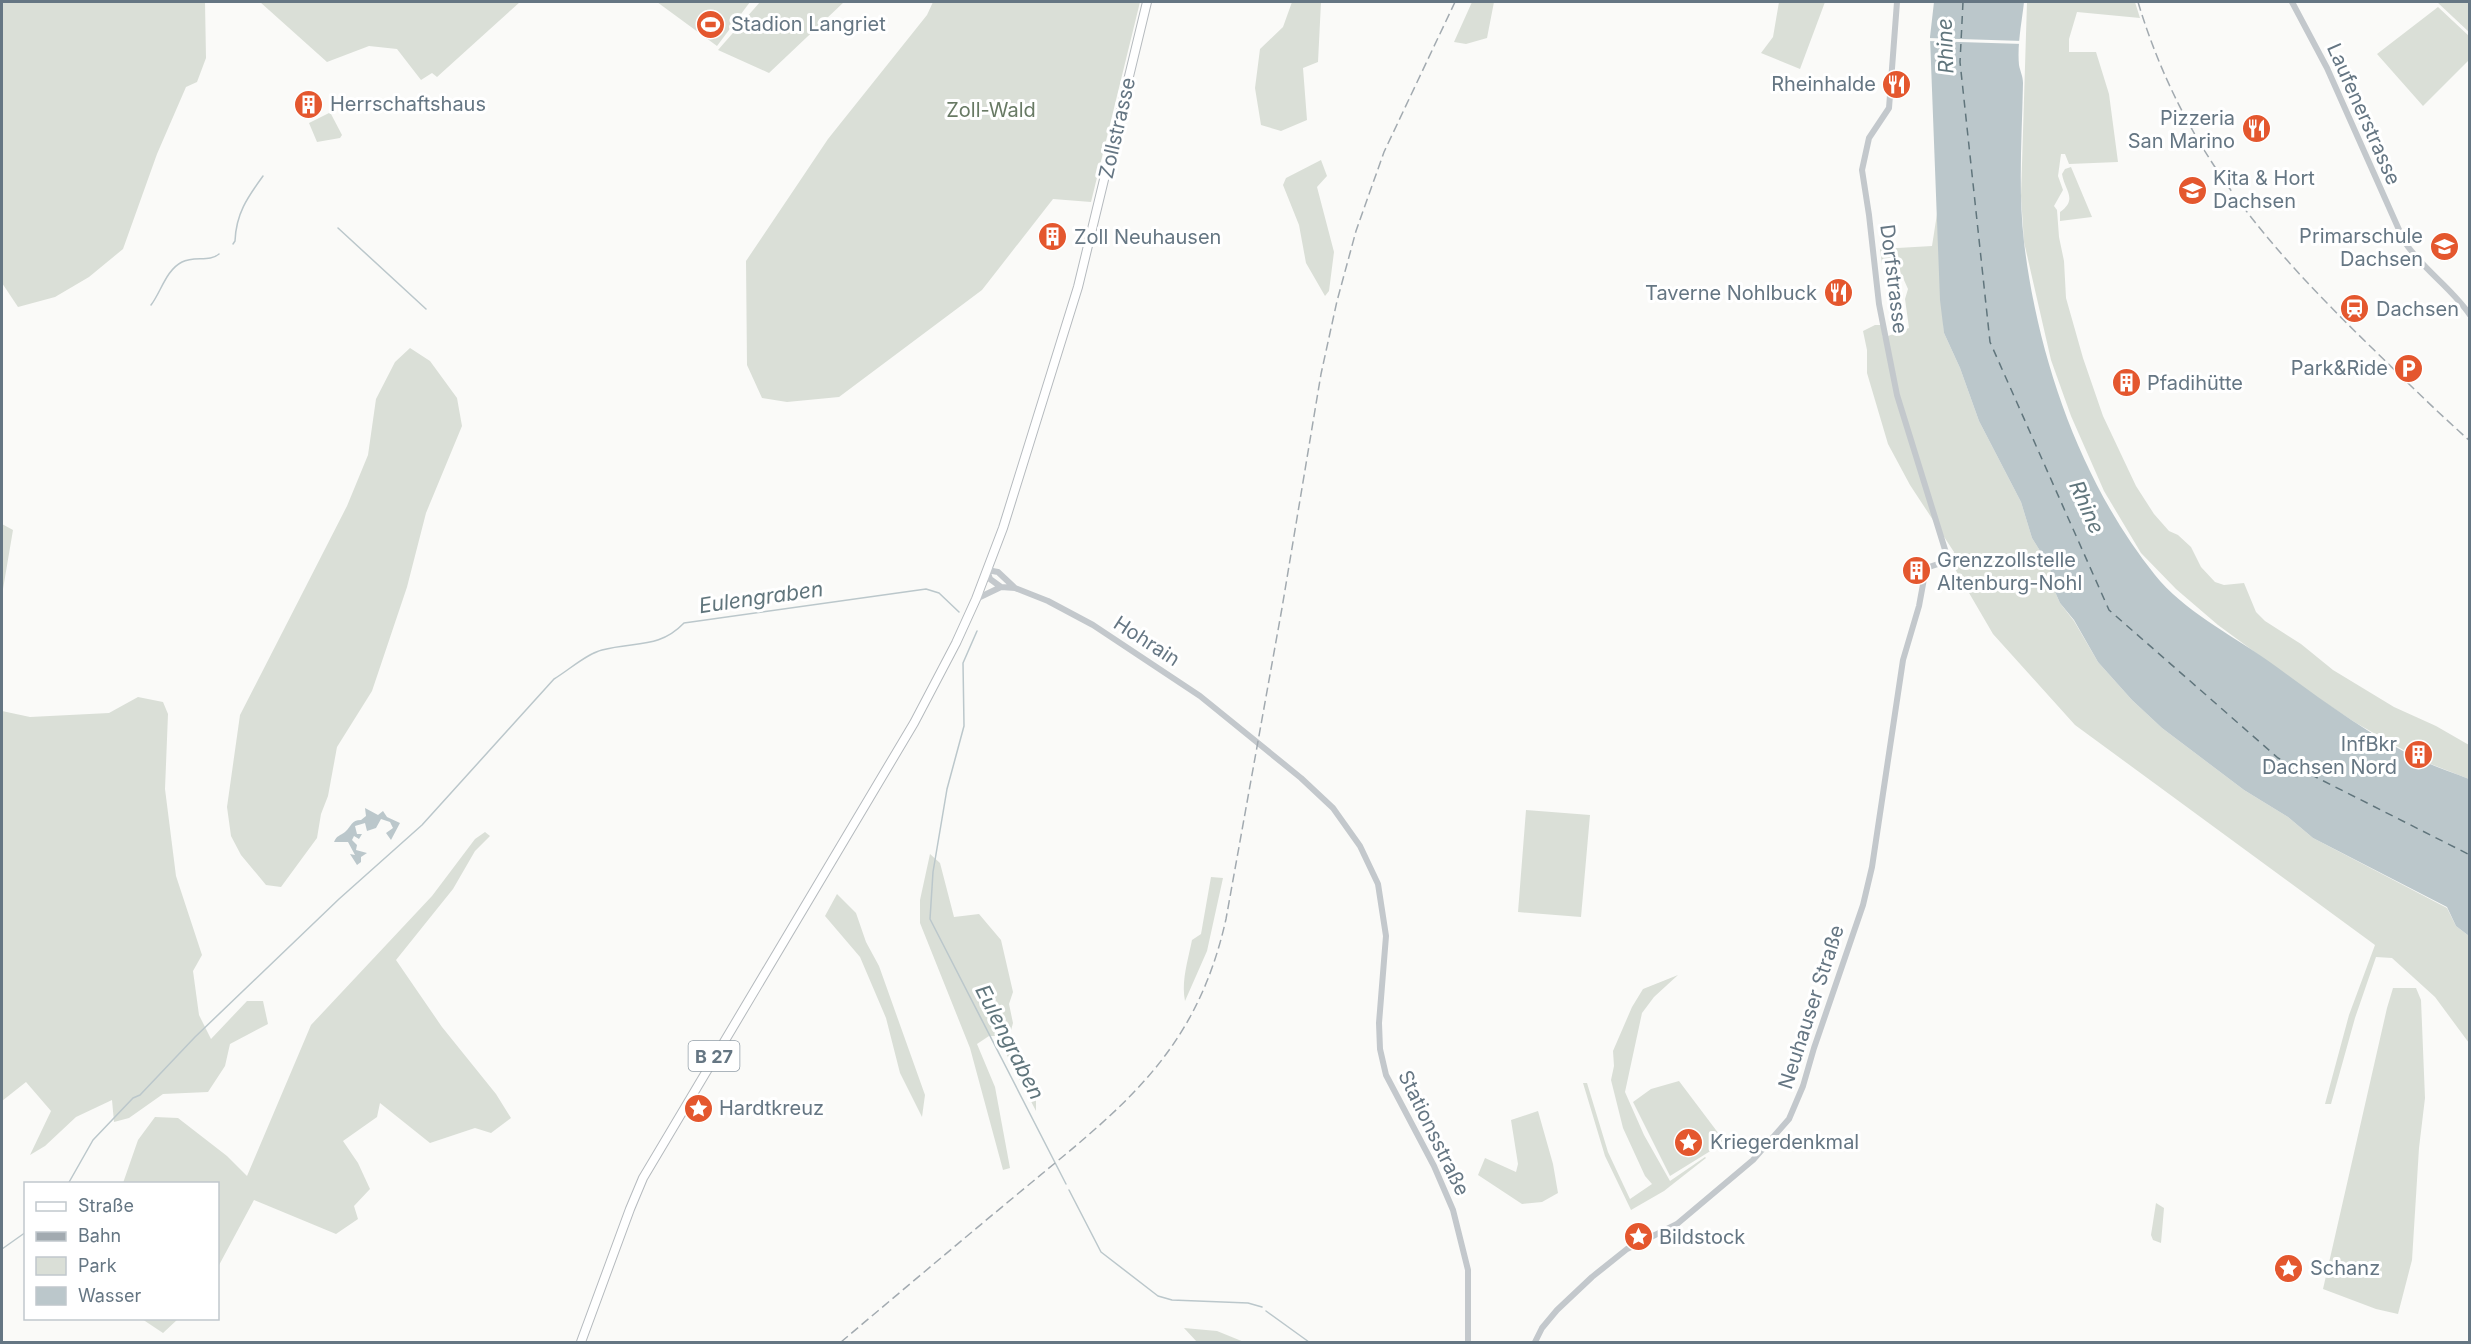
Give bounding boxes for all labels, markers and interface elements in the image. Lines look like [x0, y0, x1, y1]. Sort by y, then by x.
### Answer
sports icon: Stadion Langriet [694, 8, 726, 40]
place label: Stadion Langriet [731, 12, 886, 36]
water label: Rhine [1932, 18, 1958, 74]
street label: Laufenerstrasse [2322, 39, 2406, 189]
restaurant icon: Rheinhalde [1881, 68, 1913, 100]
place label: Rheinhalde [1771, 72, 1876, 96]
street label: Zollstrasse [1094, 75, 1140, 181]
building icon: Herrschaftshaus [293, 88, 325, 120]
place label: Herrschaftshaus [330, 92, 486, 116]
park label: Zoll-Wald [946, 98, 1036, 122]
place label: Pizzeria San Marino [2128, 106, 2235, 153]
restaurant icon: Pizzeria San Marino [2240, 113, 2272, 145]
place label: Kita & Hort Dachsen [2213, 166, 2315, 213]
school or university icon: Kita & Hort Dachsen [2176, 174, 2208, 206]
building icon: Zoll Neuhausen [1037, 221, 1069, 253]
street label: Dorfstrasse [1875, 223, 1913, 335]
place label: Primarschule Dachsen [2299, 224, 2423, 271]
place label: Zoll Neuhausen [1074, 225, 1221, 249]
school or university icon: Primarschule Dachsen [2428, 231, 2460, 263]
restaurant icon: Taverne Nohlbuck [1822, 277, 1854, 309]
place label: Taverne Nohlbuck [1645, 281, 1817, 305]
station icon: Dachsen [2339, 293, 2371, 325]
place label: Dachsen [2376, 297, 2459, 321]
parking icon: Park&Ride [2393, 352, 2425, 384]
place label: Park&Ride [2291, 356, 2388, 380]
building icon: Pfadihütte [2110, 367, 2142, 399]
place label: Pfadihütte [2147, 371, 2243, 395]
water label: Rhine [2064, 477, 2110, 537]
place label: Grenzzollstelle Altenburg-Nohl [1937, 548, 2082, 595]
building icon: Grenzzollstelle Altenburg-Nohl [1900, 555, 1932, 587]
water label: Eulengraben [697, 576, 825, 618]
street label: Hohrain [1109, 611, 1185, 671]
place label: InfBkr Dachsen Nord [2262, 732, 2397, 779]
building icon: InfBkr Dachsen Nord [2402, 739, 2434, 771]
street label: Neuhauser Straße [1773, 922, 1849, 1092]
water label: Eulengraben [970, 980, 1050, 1104]
road number: B 27 [688, 1041, 740, 1071]
street label: Stationsstraße [1393, 1066, 1475, 1200]
place icon: Hardtkreuz [682, 1092, 714, 1124]
place label: Hardtkreuz [719, 1096, 824, 1120]
place icon: Kriegerdenkmal [1673, 1126, 1705, 1158]
place label: Kriegerdenkmal [1710, 1130, 1859, 1154]
legend [24, 1182, 219, 1320]
text: Straße [78, 1195, 134, 1216]
place icon: Bildstock [1622, 1221, 1654, 1253]
text: Bahn [78, 1225, 121, 1246]
place label: Bildstock [1659, 1225, 1745, 1249]
place icon: Schanz [2273, 1252, 2305, 1284]
text: Park [78, 1255, 117, 1276]
place label: Schanz [2310, 1256, 2380, 1280]
text: Wasser [78, 1285, 141, 1306]

